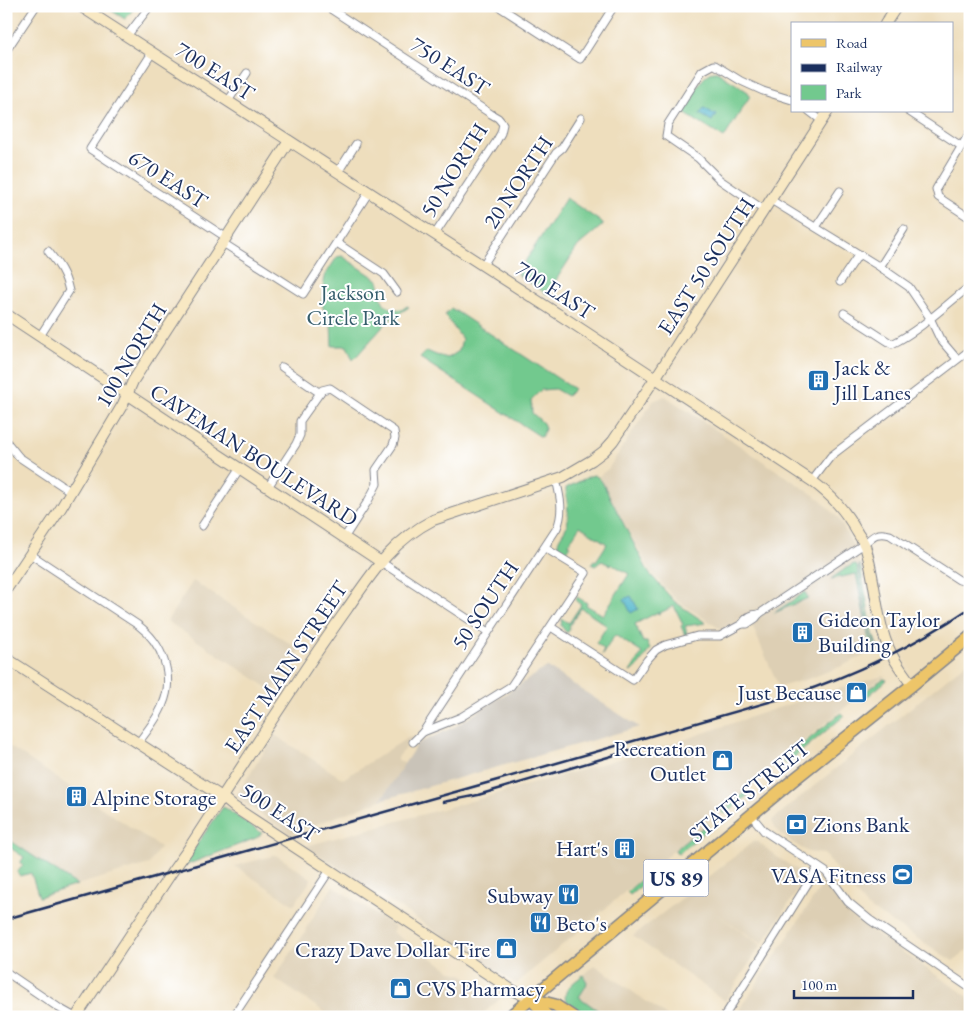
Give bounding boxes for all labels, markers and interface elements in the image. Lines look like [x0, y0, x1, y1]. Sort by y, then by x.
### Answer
legend [791, 22, 954, 112]
street label: 750 EAST [405, 30, 495, 102]
text: Road [836, 33, 868, 52]
street label: 700 EAST [170, 35, 260, 107]
text: Railway [836, 57, 883, 76]
text: Park [836, 83, 863, 102]
street label: 50 NORTH [414, 117, 494, 223]
street label: 20 NORTH [476, 130, 560, 234]
street label: 670 EAST [123, 143, 213, 215]
street label: EAST 50 SOUTH [651, 192, 761, 340]
street label: 700 EAST [510, 254, 600, 326]
park label: Jackson Circle Park [306, 278, 400, 332]
street label: 100 NORTH [89, 298, 173, 412]
place label: Jack & Jill Lanes [832, 353, 911, 407]
building icon: Jack & Jill Lanes [806, 368, 830, 392]
street label: CAVEMAN BOULEVARD [144, 377, 364, 533]
street label: 50 SOUTH [445, 555, 525, 655]
street label: EAST MAIN STREET [218, 575, 355, 759]
place label: Gideon Taylor Building [818, 605, 941, 659]
building icon: Gideon Taylor Building [790, 620, 814, 644]
place label: Just Because [736, 678, 841, 707]
shop icon: Just Because [845, 680, 869, 704]
street label: STATE STREET [682, 733, 816, 849]
place label: Recreation Outlet [614, 734, 706, 788]
shop icon: Recreation Outlet [710, 749, 734, 773]
street label: 500 EAST [235, 775, 325, 849]
place label: Alpine Storage [91, 783, 217, 812]
building icon: Alpine Storage [64, 785, 88, 809]
place label: Zions Bank [813, 810, 910, 839]
bank icon: Zions Bank [785, 812, 809, 836]
place label: Hart's [556, 834, 608, 863]
building icon: Hart's [612, 836, 636, 860]
road number: US 89 [644, 860, 708, 896]
place label: VASA Fitness [771, 861, 886, 890]
sports icon: VASA Fitness [890, 863, 914, 887]
place label: Subway [487, 881, 553, 910]
restaurant icon: Subway [557, 883, 581, 907]
place label: Beto's [556, 909, 607, 938]
restaurant icon: Beto's [528, 911, 552, 935]
place label: Crazy Dave Dollar Tire [295, 935, 490, 964]
shop icon: Crazy Dave Dollar Tire [494, 937, 518, 961]
scale bar [794, 968, 912, 1000]
place label: CVS Pharmacy [416, 974, 544, 1003]
text: 100 m [801, 975, 838, 994]
shop icon: CVS Pharmacy [388, 976, 412, 1000]

